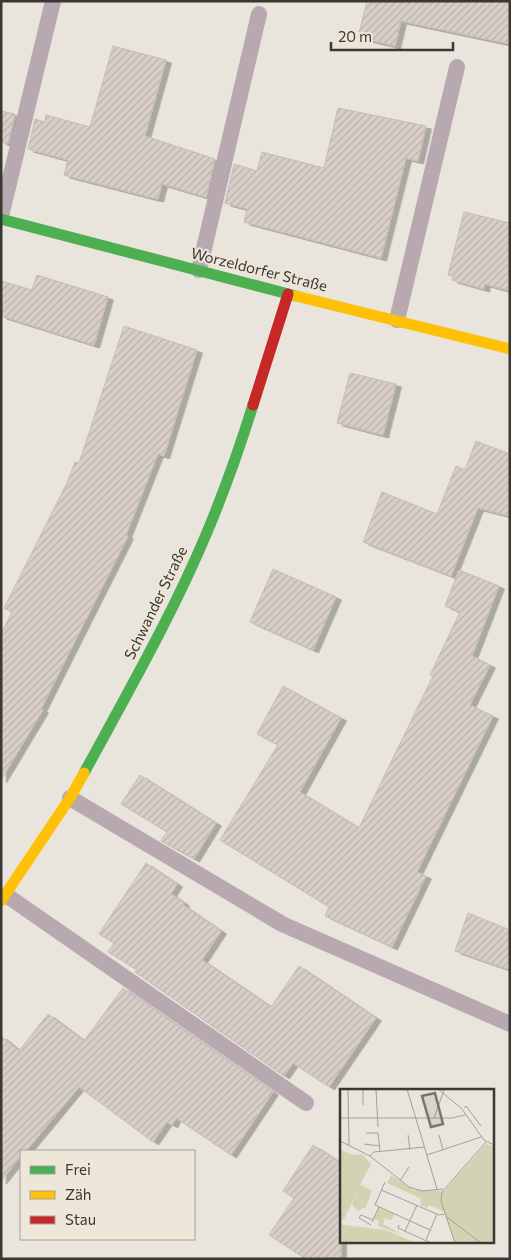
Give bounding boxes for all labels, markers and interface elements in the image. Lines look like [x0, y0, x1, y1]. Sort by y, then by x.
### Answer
scale bar [331, 20, 454, 52]
text: 20 m [338, 27, 372, 45]
street label: Worzeldorfer Straße [189, 243, 329, 295]
street label: Schwander Straße [120, 543, 190, 662]
inset map [340, 1089, 494, 1242]
legend [20, 1150, 195, 1240]
text: Frei [65, 1160, 91, 1178]
text: Zäh [65, 1185, 91, 1203]
text: Stau [65, 1210, 96, 1228]

